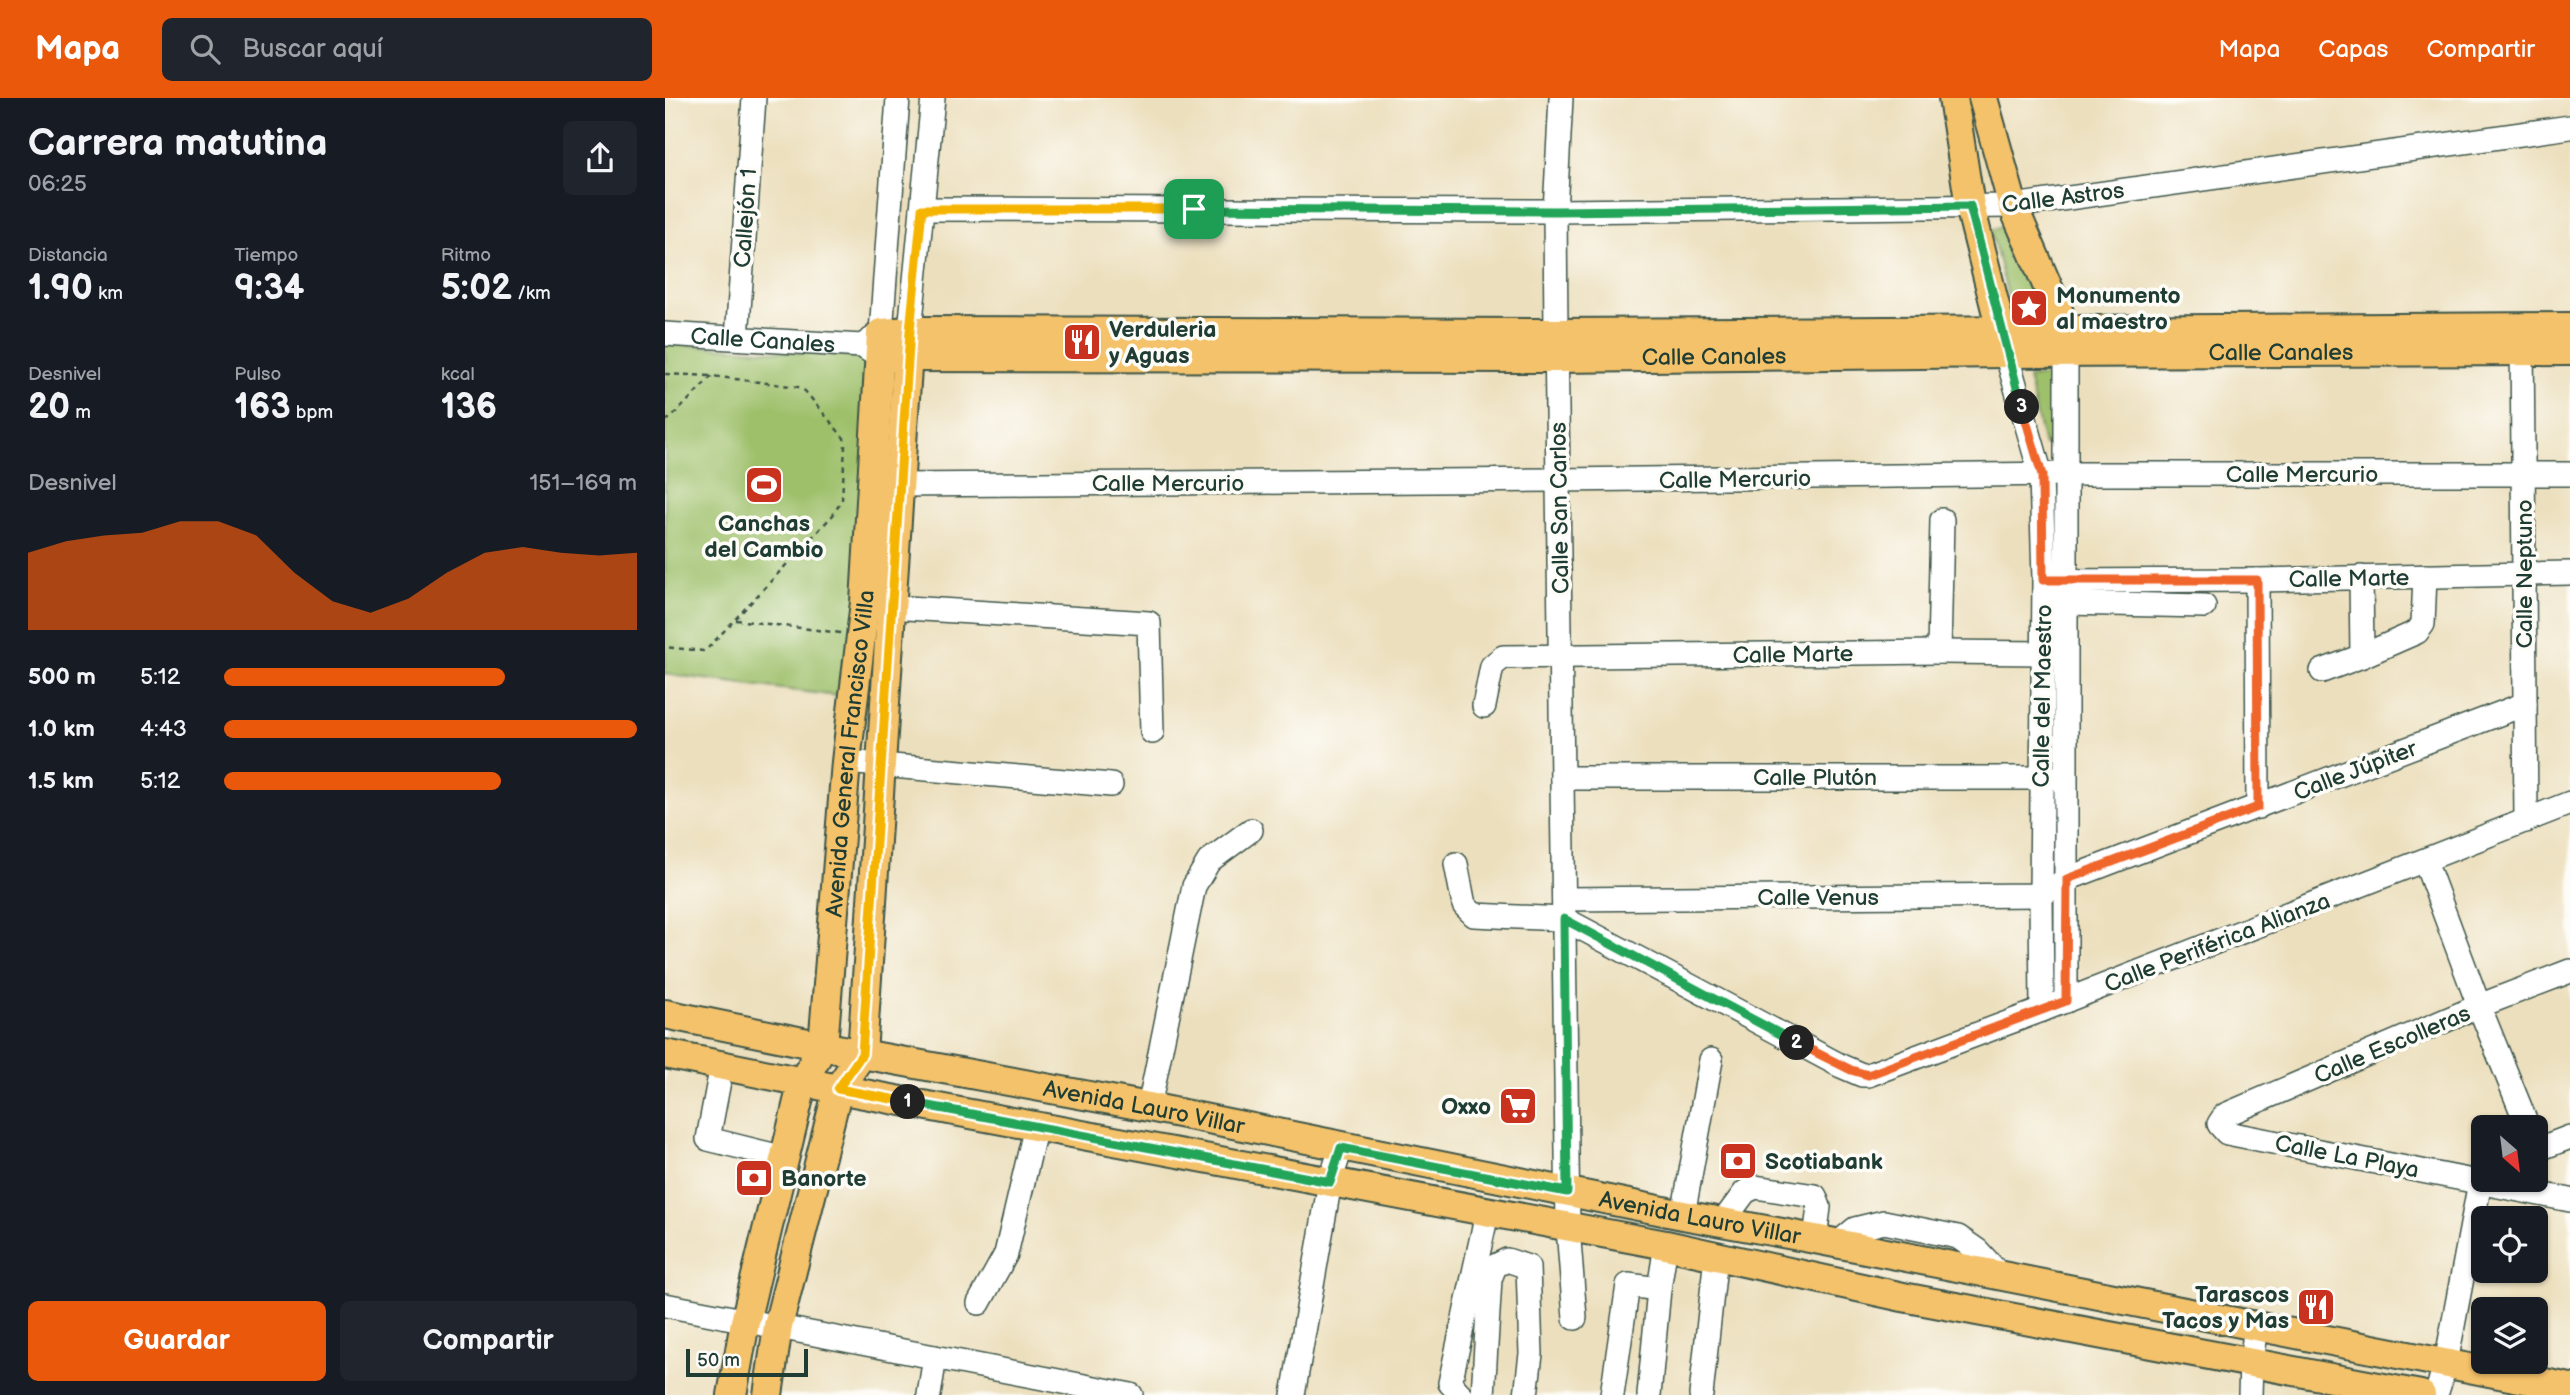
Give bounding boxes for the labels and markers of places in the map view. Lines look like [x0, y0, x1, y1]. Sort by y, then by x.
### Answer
pin [1164, 179, 1224, 239]
place label: Monumento al maestro [2056, 282, 2181, 336]
place icon: Monumento al maestro [2008, 287, 2050, 329]
place label: Verduleria y Aguas [1109, 316, 1217, 370]
restaurant icon: Verduleria y Aguas [1061, 321, 1103, 363]
pin: 3 [2005, 390, 2039, 424]
sports icon: Canchas del Cambio [743, 464, 785, 506]
place label: Canchas del Cambio [704, 510, 824, 564]
pin: 2 [1779, 1026, 1815, 1060]
pin: 1 [891, 1084, 925, 1119]
supermarket icon: Oxxo [1497, 1085, 1539, 1127]
place label: Oxxo [1441, 1093, 1491, 1121]
bank icon: Scotiabank [1717, 1140, 1759, 1182]
place label: Scotiabank [1765, 1148, 1883, 1176]
bank icon: Banorte [733, 1157, 775, 1199]
place label: Banorte [781, 1165, 866, 1193]
place label: Tarascos Tacos y Mas [2162, 1281, 2289, 1335]
restaurant icon: Tarascos Tacos y Mas [2295, 1286, 2337, 1328]

